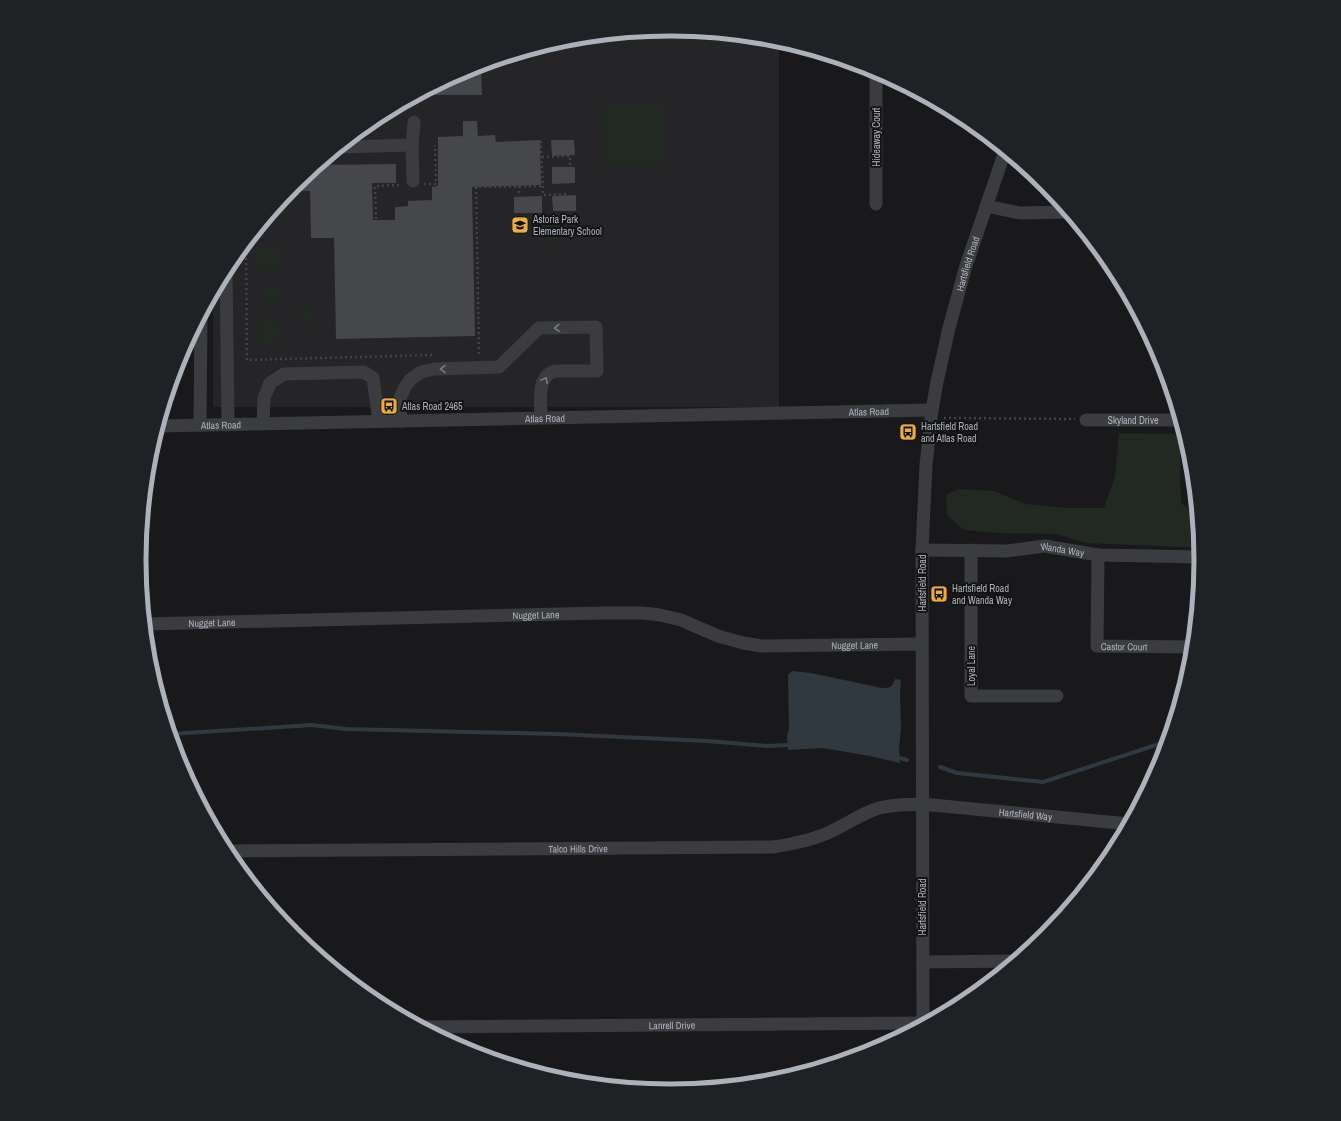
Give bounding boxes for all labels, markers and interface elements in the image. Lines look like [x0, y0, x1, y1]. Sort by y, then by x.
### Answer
street label: Hideaway Court [870, 107, 883, 166]
place label: Astoria Park Elementary School [532, 213, 602, 238]
school or university icon: Astoria Park Elementary School [510, 215, 530, 235]
street label: Hartsfield Road [953, 235, 982, 293]
one-way arrow [554, 323, 560, 332]
one-way arrow [440, 365, 446, 373]
one-way arrow [540, 377, 547, 384]
bus stop icon: Atlas Road 2465 [379, 396, 399, 416]
place label: Atlas Road 2465 [401, 400, 463, 413]
street label: Atlas Road [848, 404, 889, 418]
street label: Atlas Road [524, 411, 565, 425]
street label: Skyland Drive [1107, 414, 1159, 427]
street label: Atlas Road [200, 418, 241, 432]
place label: Hartsfield Road and Atlas Road [921, 420, 978, 445]
bus stop icon: Hartsfield Road and Atlas Road [898, 422, 918, 442]
street label: Wanda Way [1040, 539, 1086, 559]
street label: Hartsfield Road [916, 555, 929, 611]
place label: Hartsfield Road and Wanda Way [952, 582, 1013, 607]
bus stop icon: Hartsfield Road and Wanda Way [929, 584, 949, 604]
street label: Nugget Lane [512, 608, 560, 622]
street label: Nugget Lane [188, 615, 236, 629]
street label: Nugget Lane [831, 638, 879, 652]
street label: Castor Court [1101, 640, 1148, 653]
street label: Loyal Lane [965, 646, 978, 686]
street label: Hartsfield Way [998, 805, 1054, 823]
street label: Talco Hills Drive [548, 842, 608, 855]
street label: Hartsfield Road [916, 879, 929, 935]
street label: Lanrell Drive [649, 1018, 696, 1032]

